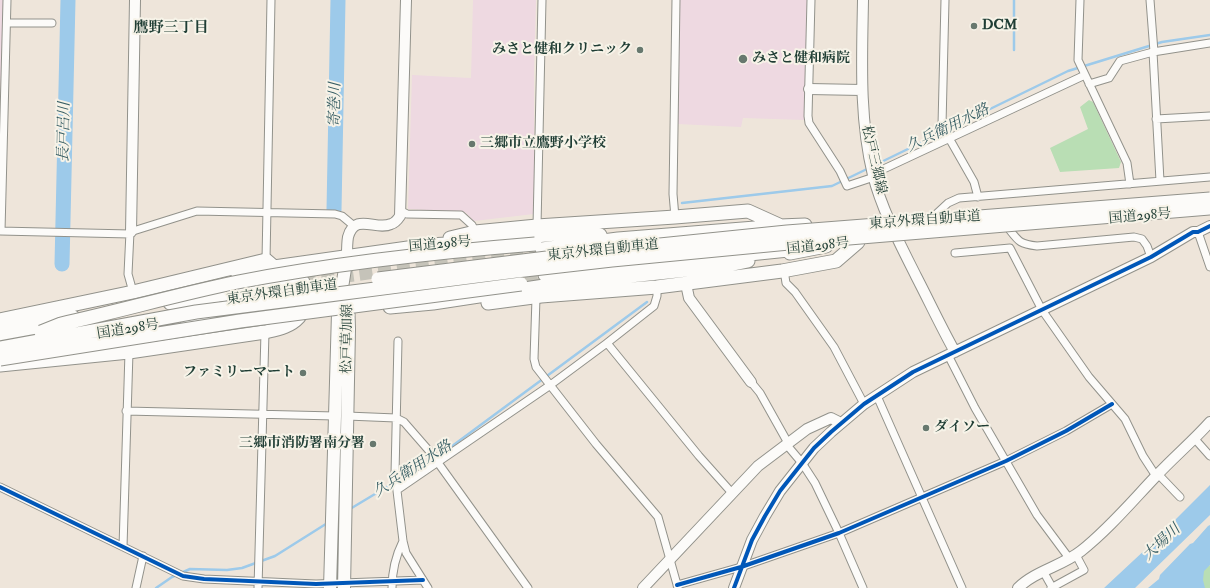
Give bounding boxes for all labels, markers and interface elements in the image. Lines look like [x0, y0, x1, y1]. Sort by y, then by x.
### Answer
place label: DCM [982, 18, 1017, 34]
district label: 鷹野三丁目 [134, 20, 208, 38]
marker: DCM [969, 21, 979, 31]
place label: みさと健和クリニック [492, 42, 632, 58]
marker: みさと健和クリニック [635, 45, 645, 55]
place label: みさと健和病院 [752, 51, 850, 67]
marker: みさと健和病院 [737, 53, 749, 65]
water label: 寄巻川 [327, 82, 345, 128]
water label: 久兵衛用水路 [904, 101, 992, 157]
water label: 長戸呂川 [55, 102, 75, 162]
street label: 松戸三郷線 [857, 124, 889, 196]
place label: 三郷市立鷹野小学校 [480, 136, 606, 152]
marker: 三郷市立鷹野小学校 [467, 139, 477, 149]
street label: 国道298号 [1108, 206, 1172, 228]
street label: 東京外環自動車道 [869, 209, 981, 233]
street label: 国道298号 [408, 234, 472, 256]
street label: 国道298号 [786, 235, 850, 259]
street label: 東京外環自動車道 [546, 237, 660, 265]
street label: 東京外環自動車道 [225, 277, 339, 309]
street label: 松戸草加線 [339, 304, 357, 374]
street label: 国道298号 [96, 317, 160, 343]
place label: ファミリーマート [183, 365, 295, 381]
marker: ファミリーマート [298, 368, 308, 378]
place label: ダイソー [934, 420, 990, 436]
marker: ダイソー [921, 423, 931, 433]
place label: 三郷市消防署南分署 [239, 436, 365, 452]
water label: 久兵衛用水路 [370, 438, 456, 502]
marker: 三郷市消防署南分署 [368, 439, 378, 449]
water label: 大場川 [1139, 521, 1185, 565]

